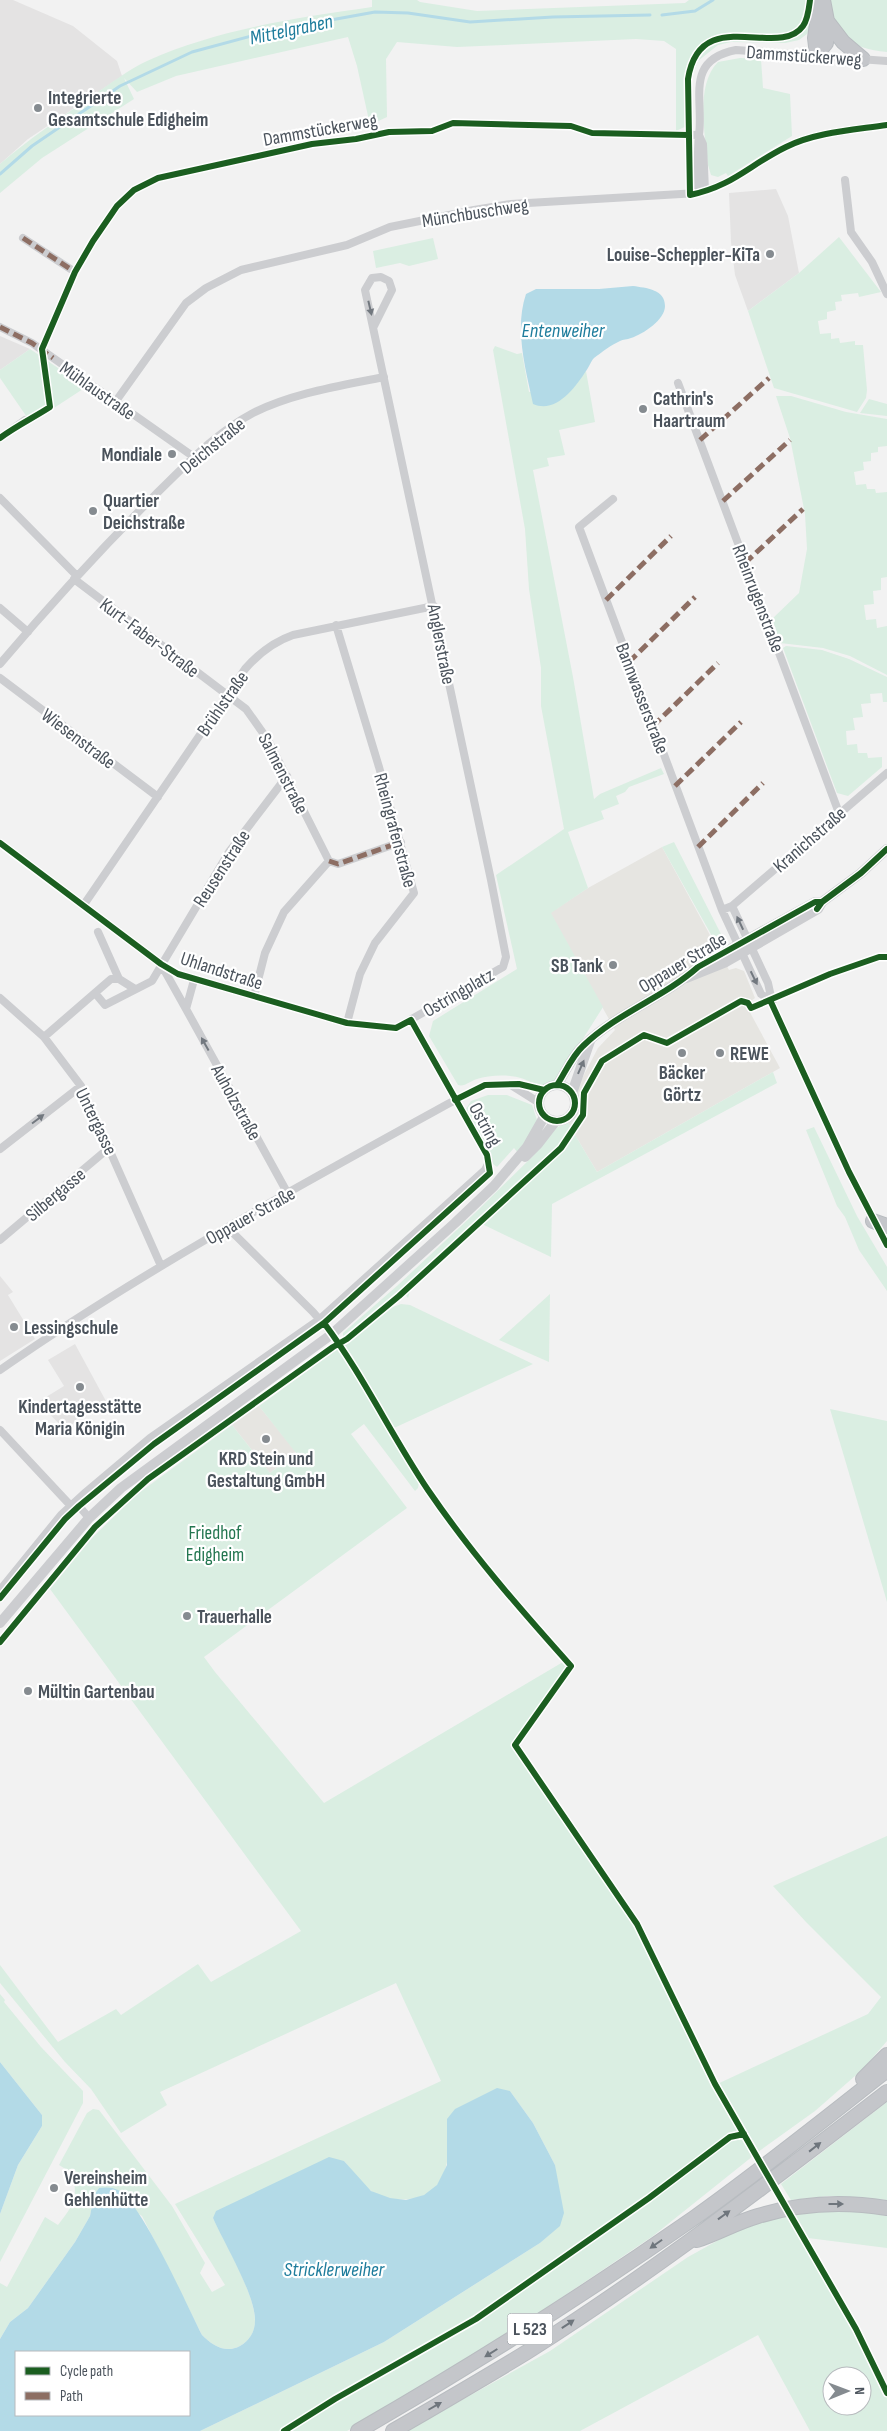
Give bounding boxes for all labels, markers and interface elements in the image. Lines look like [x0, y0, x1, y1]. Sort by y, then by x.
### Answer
water label: Mittelgraben [247, 9, 335, 50]
street label: Dammstückerweg [746, 41, 863, 72]
place label: Integrierte Gesamtschule Edigheim [48, 87, 208, 132]
marker: Integrierte Gesamtschule Edigheim [32, 102, 44, 114]
street label: Dammstückerweg [262, 109, 379, 152]
street label: Münchbuschweg [420, 194, 530, 233]
place label: Louise-Scheppler-KiTa [607, 244, 760, 267]
marker: Louise-Scheppler-KiTa [764, 248, 776, 260]
one-way arrow [366, 300, 374, 315]
water label: Entenweiher [522, 319, 606, 343]
street label: Mühlaustraße [55, 357, 139, 426]
place label: Cathrin's Haartraum [653, 388, 725, 433]
marker: Cathrin's Haartraum [637, 403, 649, 415]
street label: Deichstraße [176, 413, 250, 479]
place label: Mondiale [101, 444, 162, 467]
marker: Mondiale [166, 448, 178, 460]
place label: Quartier Deichstraße [103, 490, 185, 535]
marker: Quartier Deichstraße [87, 505, 99, 517]
street label: Rheinrugenstraße [727, 541, 789, 656]
street label: Kurt-Faber-Straße [95, 593, 203, 683]
street label: Anglerstraße [421, 601, 460, 686]
street label: Bannwasserstraße [610, 640, 673, 757]
street label: Brühlstraße [193, 667, 254, 741]
street label: Wiesenstraße [36, 704, 120, 775]
street label: Salmenstraße [253, 729, 313, 818]
street label: Rheingrafenstraße [368, 771, 421, 890]
street label: Kranichstraße [769, 802, 851, 878]
street label: Reusenstraße [189, 826, 256, 912]
one-way arrow [736, 916, 744, 930]
street label: Oppauer Straße [635, 928, 731, 999]
street label: Uhlandstraße [177, 947, 266, 996]
place label: SB Tank [551, 955, 603, 978]
marker: SB Tank [607, 959, 619, 971]
street label: Ostringplatz [419, 964, 498, 1023]
one-way arrow [749, 971, 758, 986]
one-way arrow [201, 1037, 209, 1052]
place label: REWE [730, 1043, 769, 1066]
marker: Bäcker Görtz [676, 1047, 688, 1059]
marker: REWE [714, 1047, 726, 1059]
street label: Auholzstraße [205, 1060, 266, 1145]
one-way arrow [578, 1060, 586, 1074]
place label: Bäcker Görtz [659, 1062, 705, 1107]
street label: Untergasse [70, 1084, 122, 1159]
street label: Ostring [463, 1099, 506, 1151]
one-way arrow [31, 1114, 45, 1124]
street label: Silbergasse [21, 1163, 91, 1227]
street label: Oppauer Straße [202, 1182, 299, 1250]
place label: Lessingschule [24, 1317, 118, 1340]
marker: Lessingschule [8, 1321, 20, 1333]
marker: Kindertagesstätte Maria Königin [74, 1381, 86, 1393]
place label: Kindertagesstätte Maria Königin [18, 1396, 142, 1441]
marker: KRD Stein und Gestaltung GmbH [260, 1433, 272, 1445]
place label: KRD Stein und Gestaltung GmbH [207, 1448, 325, 1493]
park label: Friedhof Edigheim [186, 1522, 244, 1567]
place label: Trauerhalle [197, 1606, 272, 1629]
marker: Trauerhalle [181, 1610, 193, 1622]
place label: Mültin Gartenbau [38, 1681, 155, 1704]
marker: Mültin Gartenbau [22, 1685, 34, 1697]
one-way arrow [808, 2142, 822, 2152]
place label: Vereinsheim Gehlenhütte [64, 2167, 148, 2212]
marker: Vereinsheim Gehlenhütte [48, 2182, 60, 2194]
one-way arrow [828, 2200, 844, 2208]
one-way arrow [717, 2210, 731, 2220]
one-way arrow [649, 2239, 663, 2249]
water label: Stricklerweiher [284, 2258, 386, 2282]
road number: L 523 [508, 2314, 552, 2344]
one-way arrow [561, 2319, 575, 2329]
one-way arrow [484, 2348, 498, 2358]
legend [15, 2351, 190, 2416]
text: Cycle path [60, 2362, 113, 2381]
north arrow [822, 2366, 872, 2416]
text: Path [60, 2387, 83, 2406]
text: N [851, 2387, 868, 2395]
one-way arrow [428, 2402, 441, 2411]

